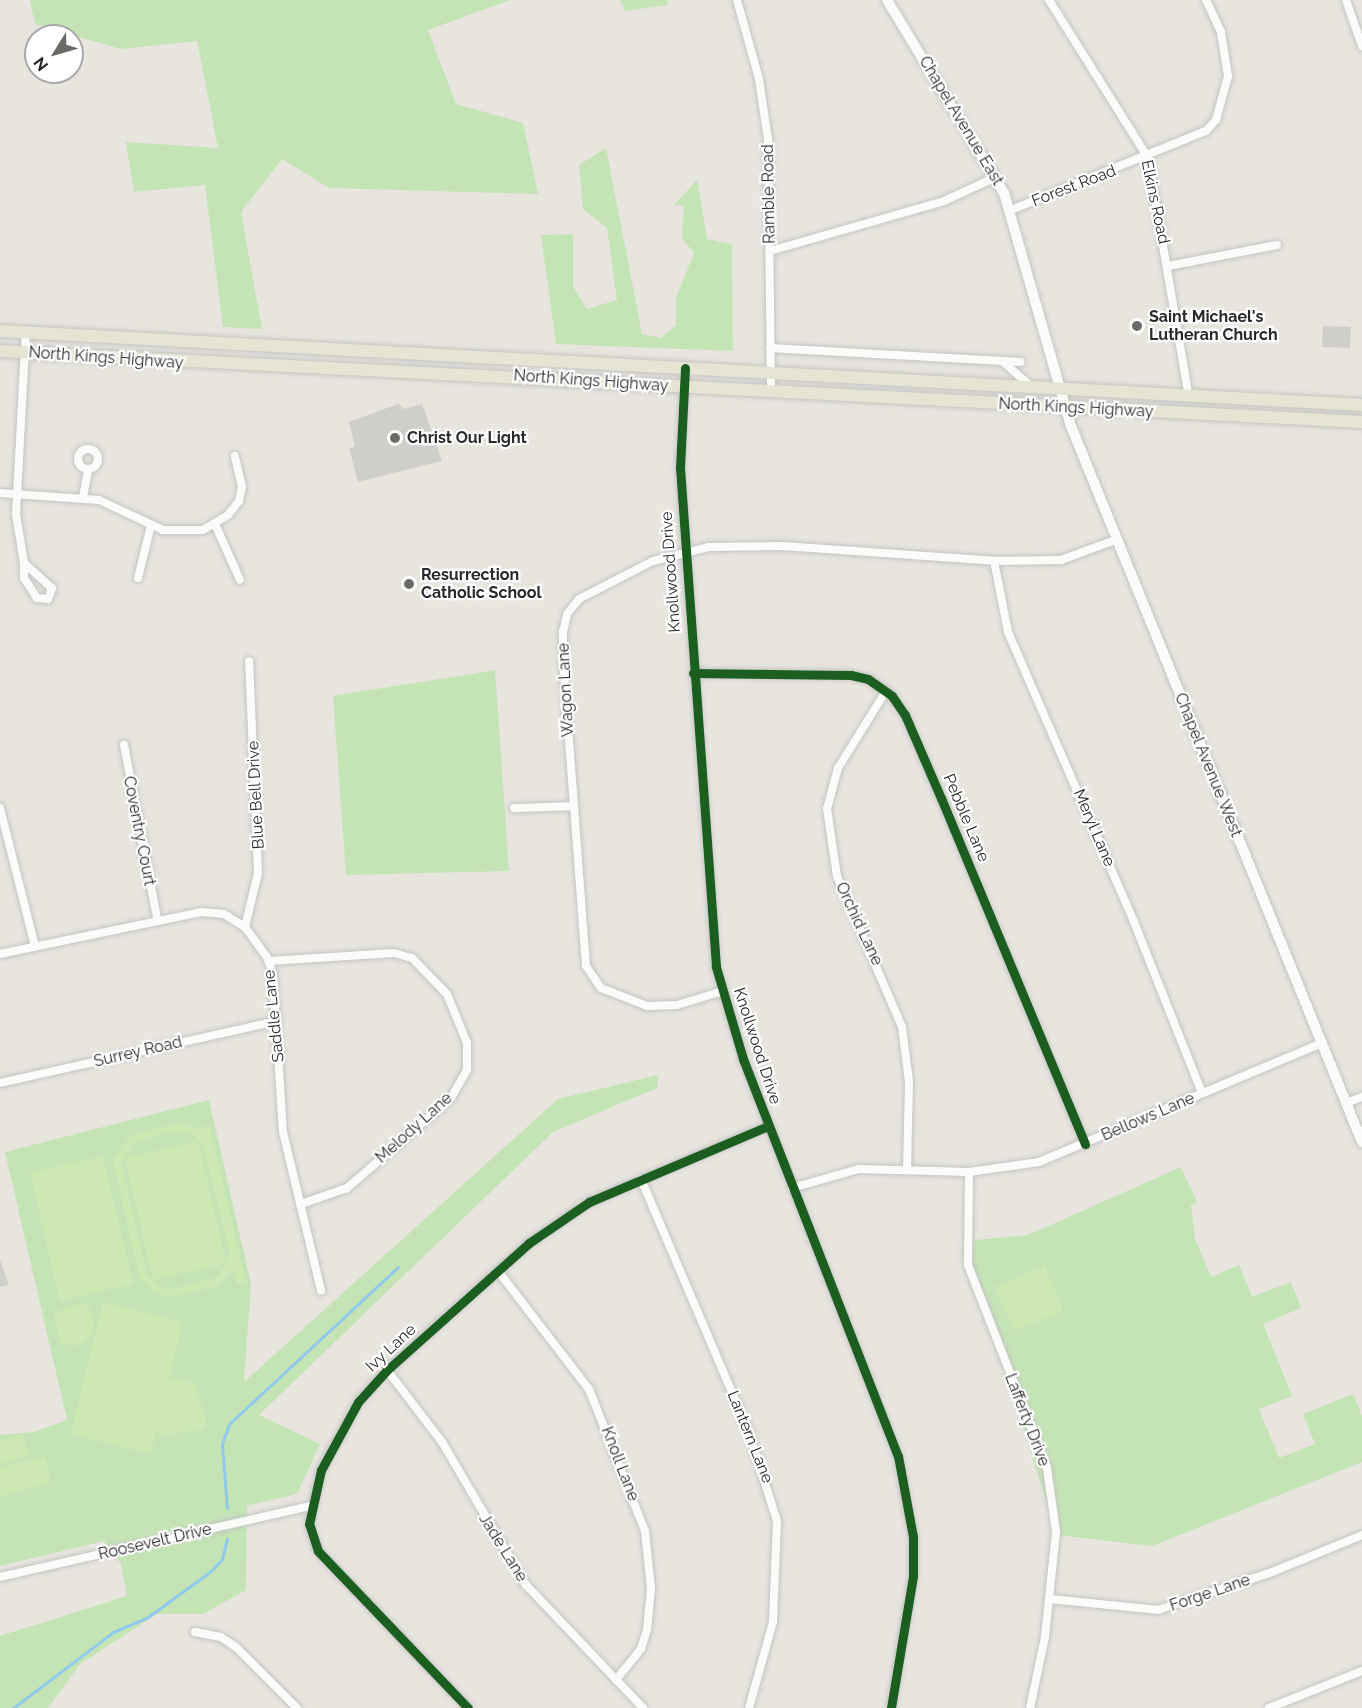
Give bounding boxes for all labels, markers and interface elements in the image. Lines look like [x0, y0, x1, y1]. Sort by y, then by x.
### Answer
north arrow [24, 24, 84, 84]
street label: Chapel Avenue East [915, 52, 1007, 190]
text: N [30, 53, 52, 75]
street label: Ramble Road [759, 144, 779, 244]
street label: Elkins Road [1137, 158, 1173, 246]
street label: Forest Road [1029, 161, 1119, 211]
place label: Saint Michael's Lutheran Church [1149, 307, 1278, 345]
marker: Saint Michael's Lutheran Church [1130, 319, 1144, 333]
street label: North Kings Highway [28, 343, 184, 373]
street label: North Kings Highway [513, 366, 669, 396]
street label: North Kings Highway [998, 394, 1154, 422]
place label: Christ Our Light [407, 428, 527, 448]
marker: Christ Our Light [388, 431, 402, 445]
street label: Knollwood Drive [657, 511, 685, 633]
place label: Resurrection Catholic School [421, 565, 542, 603]
marker: Resurrection Catholic School [402, 577, 416, 591]
street label: Wagon Lane [554, 642, 578, 738]
street label: Chapel Avenue West [1170, 690, 1246, 840]
street label: Blue Bell Drive [244, 740, 268, 850]
street label: Pebble Lane [939, 771, 993, 865]
street label: Coventry Court [119, 774, 159, 888]
street label: Meryl Lane [1069, 786, 1119, 870]
street label: Orchid Lane [831, 879, 887, 969]
street label: Saddle Lane [260, 969, 288, 1063]
street label: Knollwood Drive [729, 985, 785, 1107]
street label: Surrey Road [92, 1032, 184, 1072]
street label: Melody Lane [372, 1089, 456, 1167]
street label: Bellows Lane [1099, 1089, 1197, 1145]
street label: Ivy Lane [362, 1320, 420, 1376]
street label: Lafferty Drive [1000, 1371, 1054, 1469]
street label: Lantern Lane [723, 1388, 777, 1486]
street label: Knoll Lane [597, 1424, 643, 1504]
street label: Jade Lane [475, 1510, 531, 1586]
street label: Roosevelt Drive [96, 1520, 214, 1564]
street label: Forge Lane [1167, 1570, 1253, 1616]

